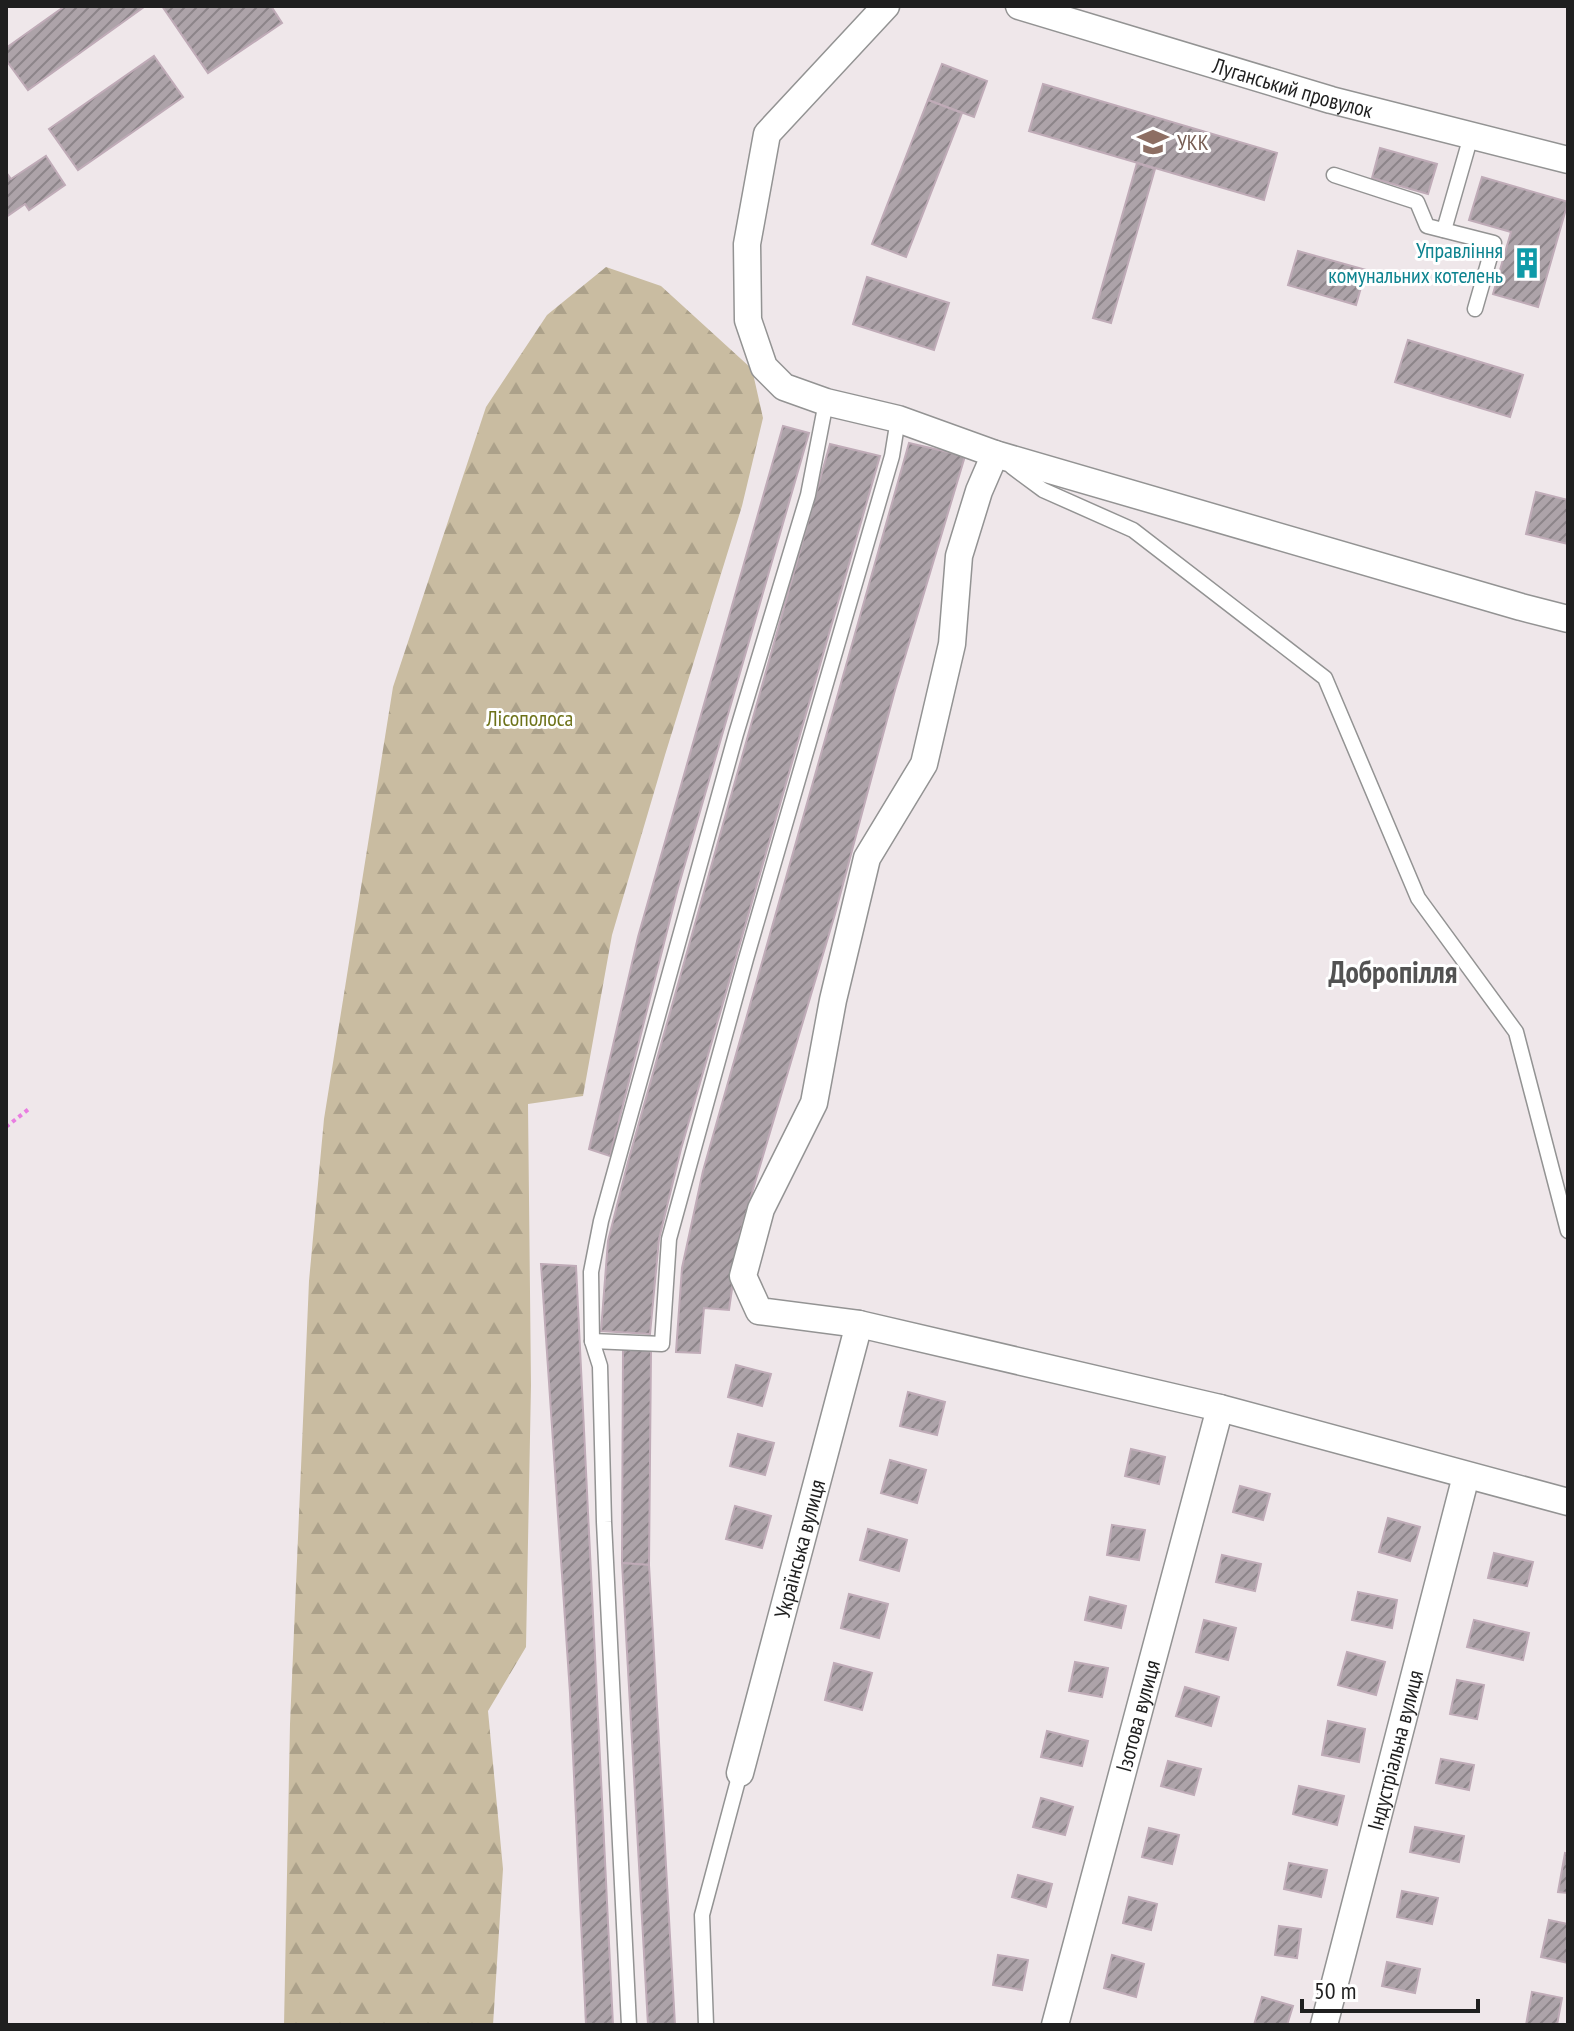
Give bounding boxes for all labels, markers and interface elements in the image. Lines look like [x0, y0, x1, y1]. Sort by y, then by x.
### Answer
street label: Луганський провулок [1209, 51, 1376, 124]
school or university icon: УКК [1136, 125, 1170, 159]
place label: УКК [1177, 128, 1209, 156]
place label: Управління комунальних котелень [1328, 236, 1503, 289]
building icon: Управління комунальних котелень [1510, 246, 1544, 280]
park label: Лісополоса [486, 704, 573, 732]
district label: Добропілля [1329, 952, 1457, 991]
street label: Українська вулиця [768, 1476, 831, 1621]
street label: Ізотова вулиця [1109, 1657, 1166, 1775]
street label: Індустріальна вулиця [1361, 1667, 1429, 1833]
scale bar [1302, 1963, 1478, 2013]
text: 50 m [1314, 1975, 1356, 2006]

